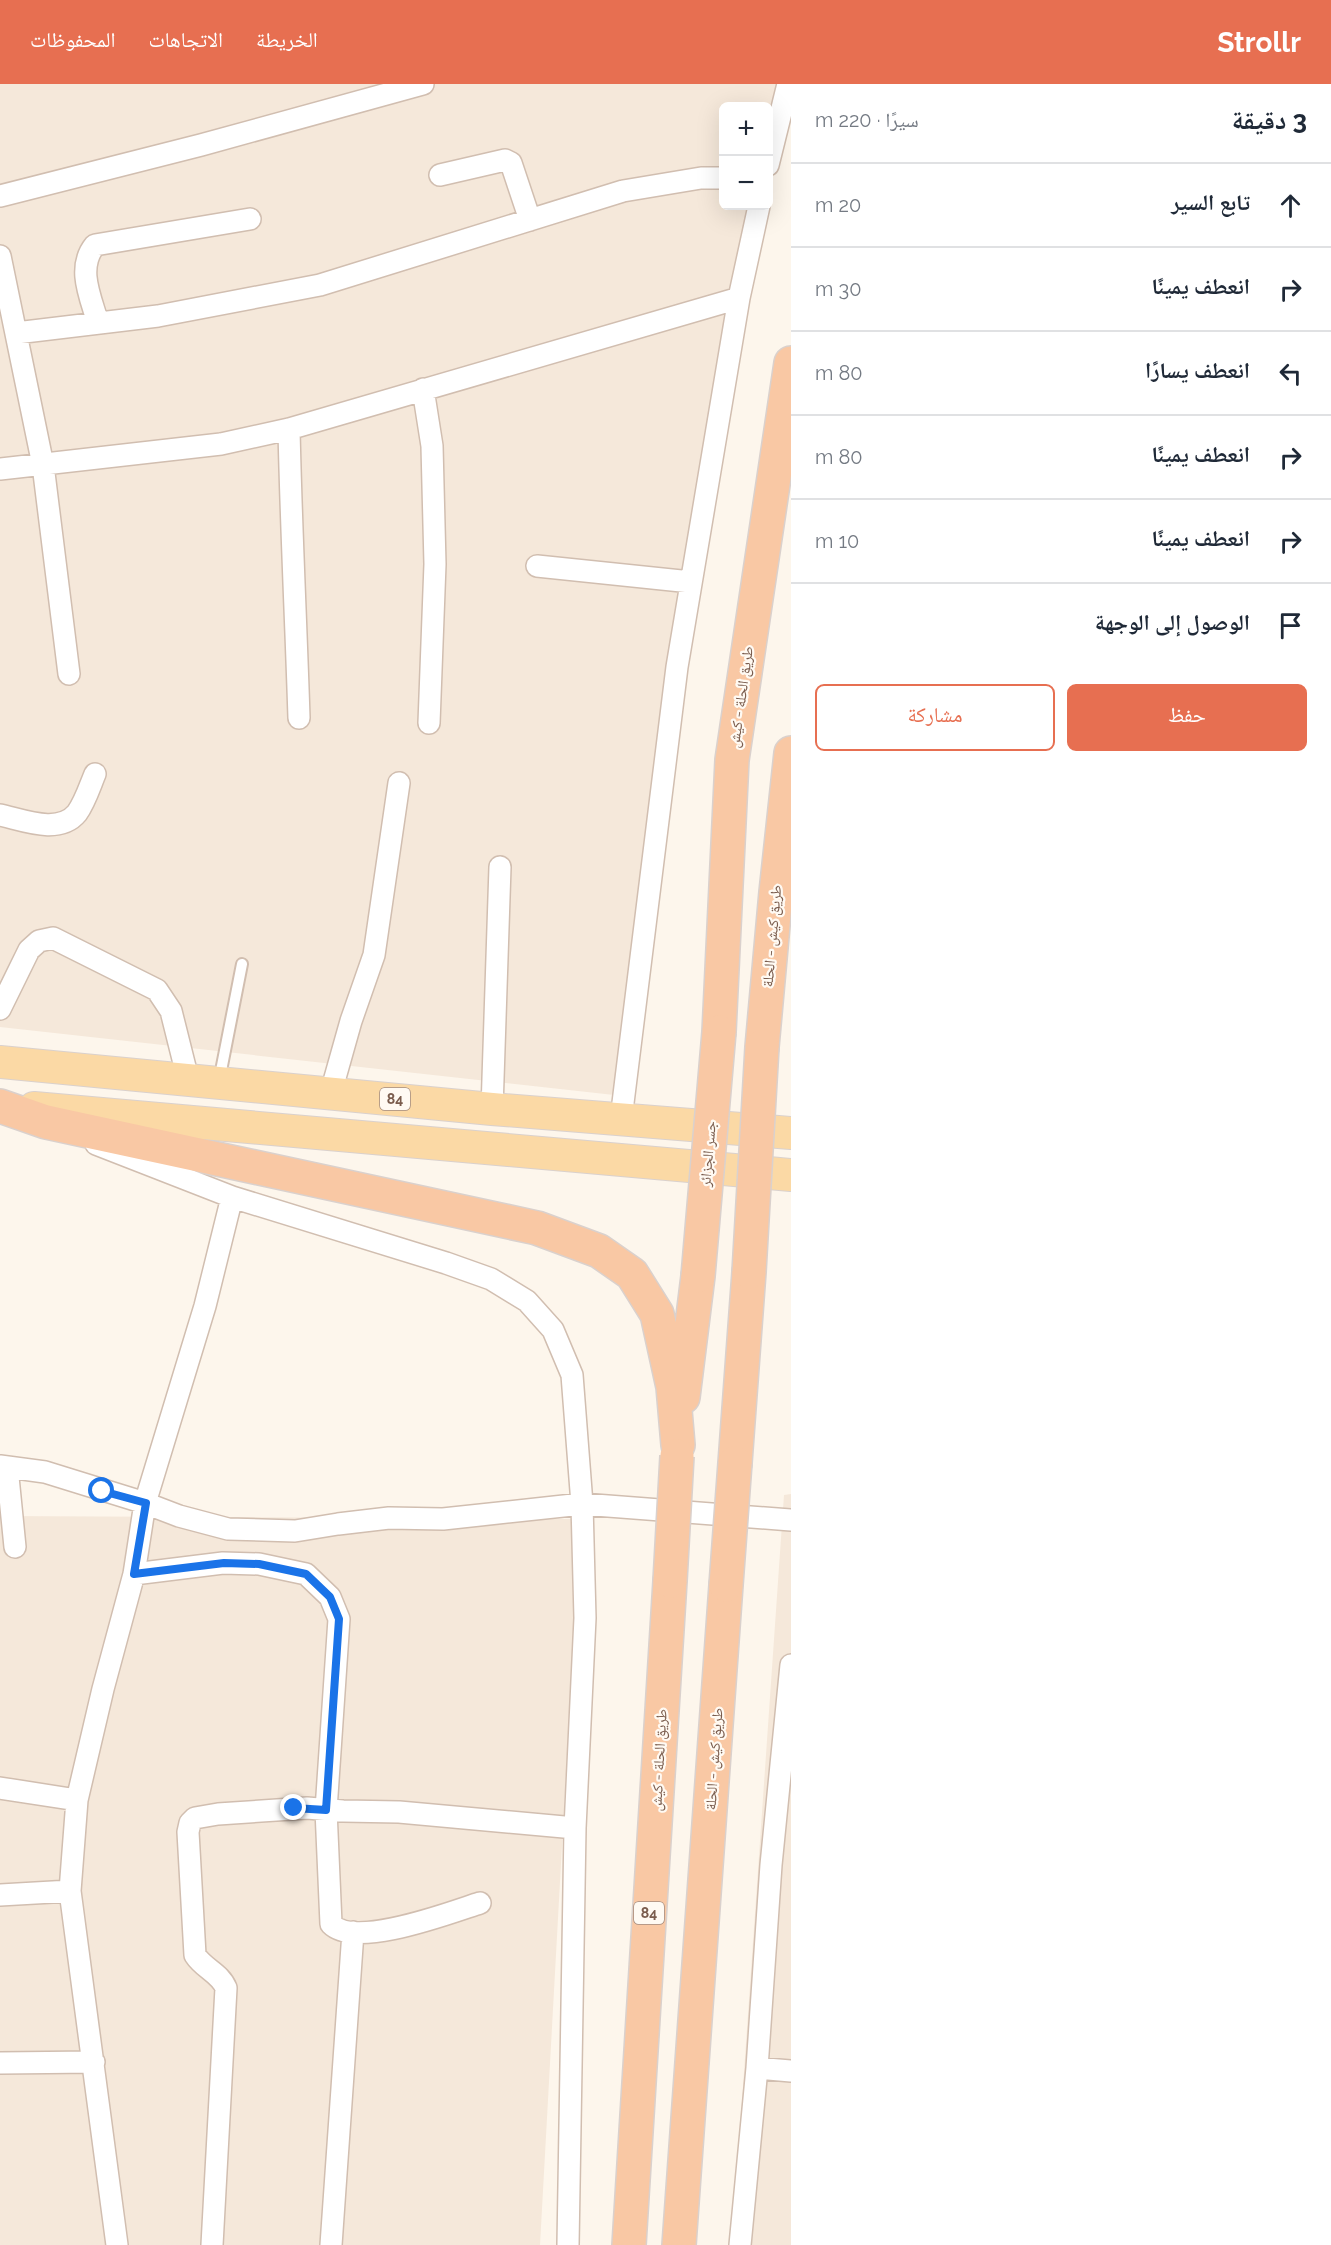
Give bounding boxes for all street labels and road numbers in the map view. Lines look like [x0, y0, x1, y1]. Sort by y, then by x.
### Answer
street label: طريق الحلة - كيش [725, 645, 758, 749]
street label: طريق كيش - الحلة [759, 884, 786, 988]
road number: 84 [380, 1088, 410, 1110]
street label: جسر الجزائر [696, 1120, 720, 1189]
street label: طريق كيش - الحلة [701, 1707, 728, 1811]
street label: طريق الحلة - كيش [647, 1708, 672, 1812]
road number: 84 [634, 1902, 664, 1924]

